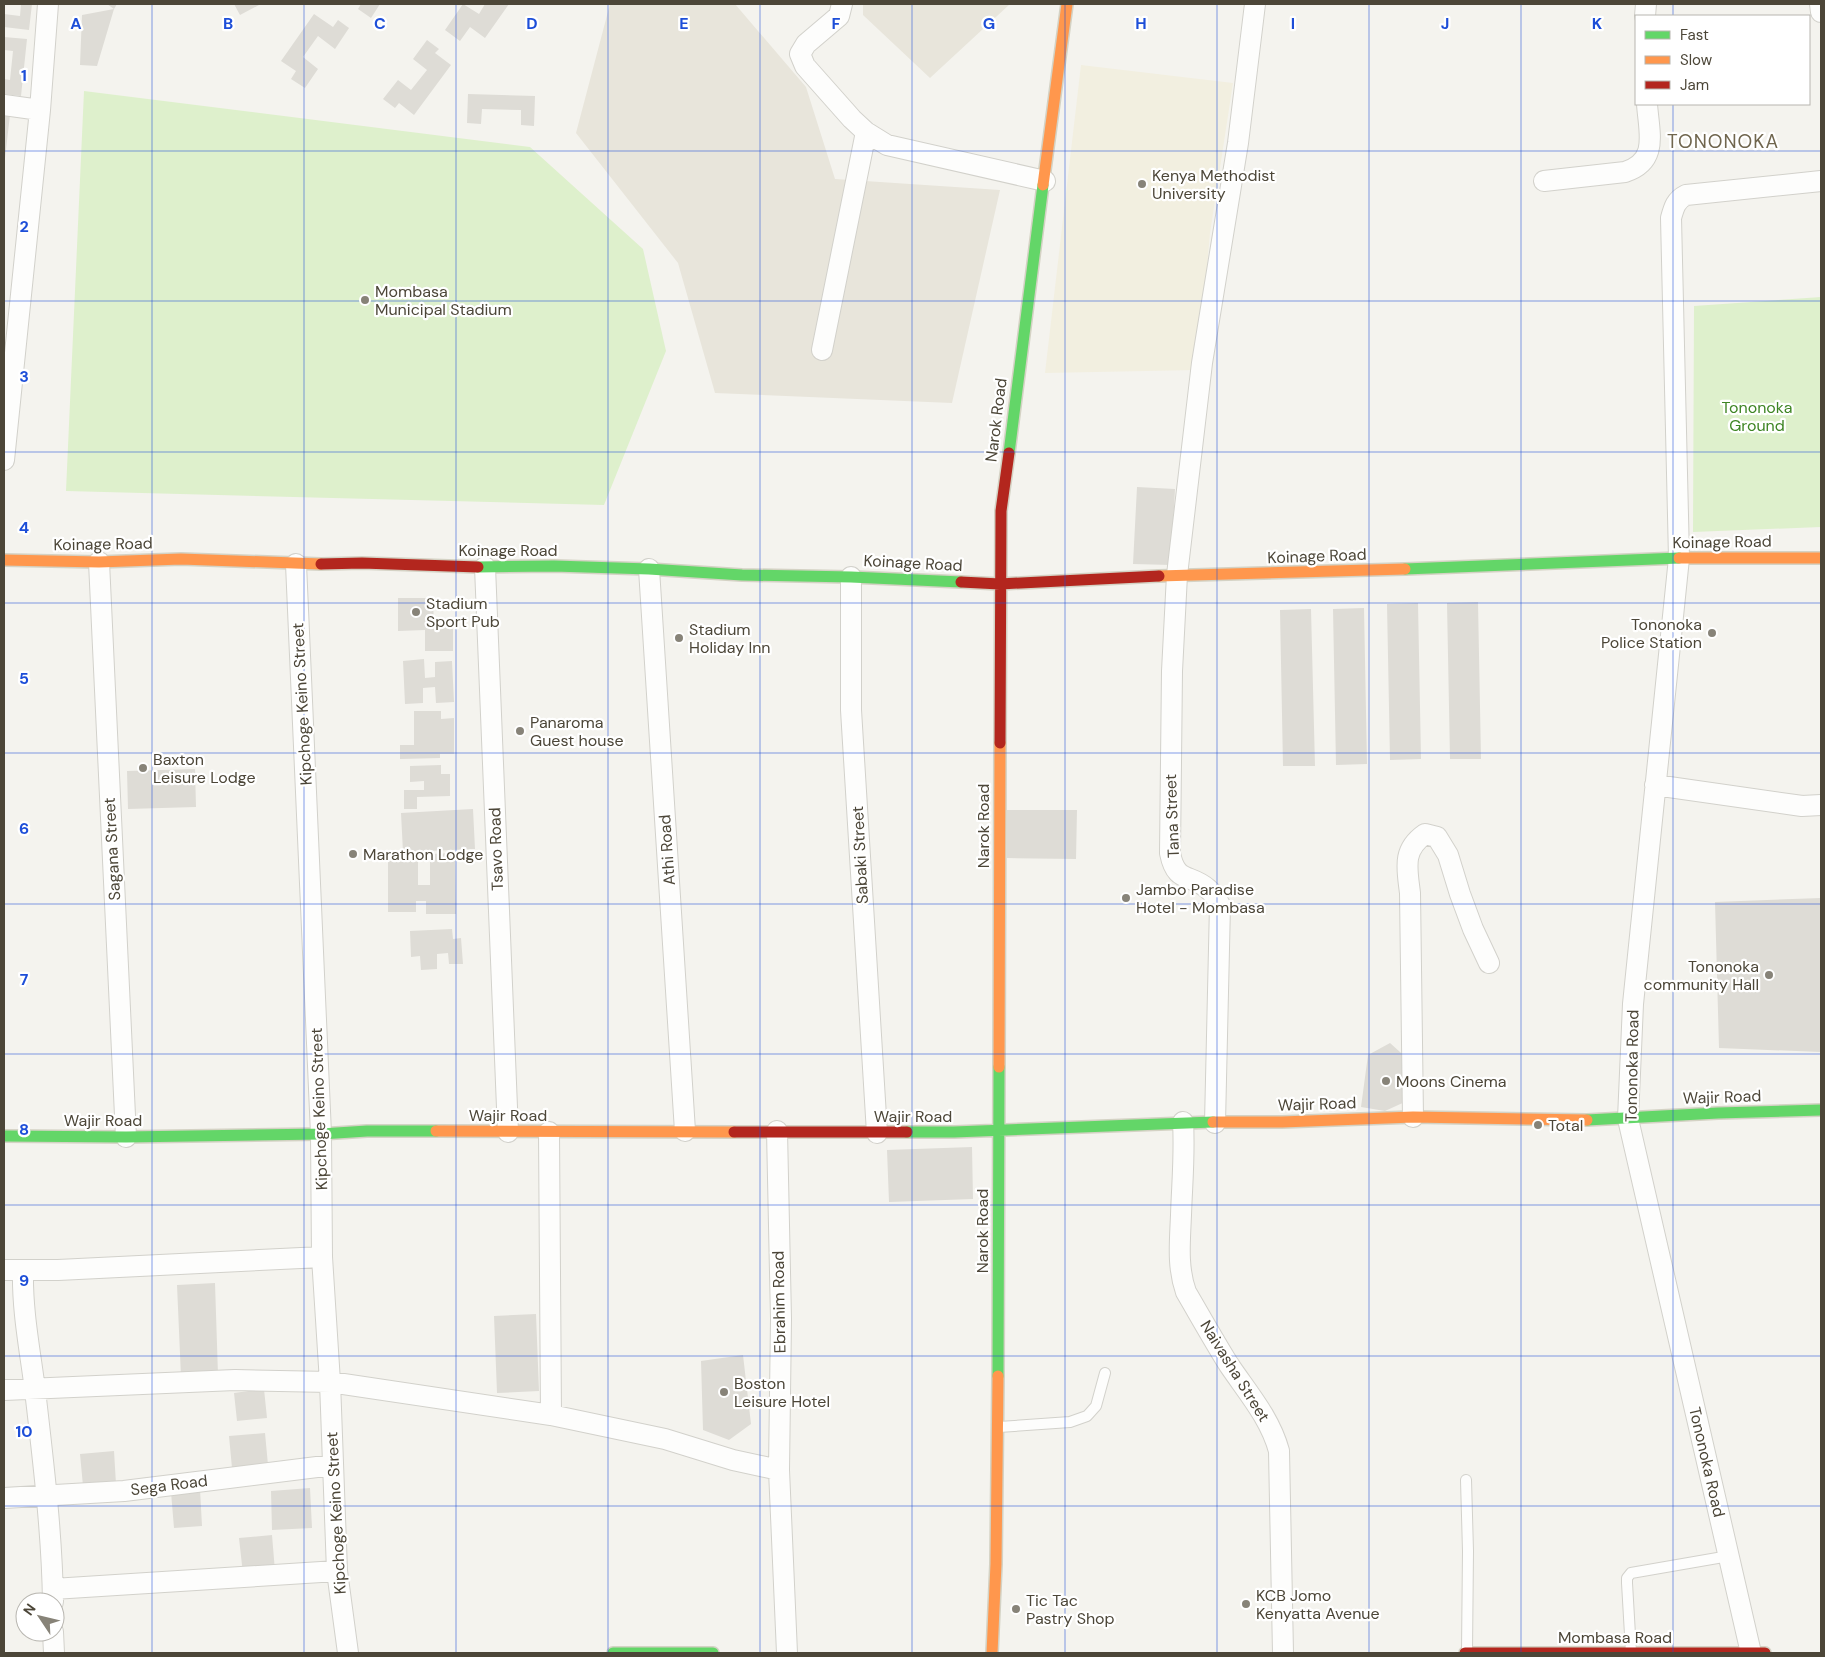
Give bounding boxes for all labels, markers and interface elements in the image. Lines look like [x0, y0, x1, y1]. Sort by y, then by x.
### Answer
text: A [70, 13, 82, 34]
text: B [223, 13, 233, 34]
text: C [374, 13, 386, 34]
text: D [526, 13, 538, 34]
text: E [679, 13, 689, 34]
text: F [832, 13, 841, 34]
text: G [983, 13, 995, 34]
text: H [1135, 13, 1147, 34]
text: I [1291, 13, 1295, 34]
text: J [1441, 13, 1449, 34]
text: K [1592, 13, 1603, 34]
legend [1635, 15, 1810, 105]
text: Fast [1680, 25, 1709, 45]
text: Slow [1680, 50, 1713, 70]
text: 1 [21, 65, 27, 86]
text: Jam [1680, 75, 1709, 95]
district label: TONONOKA [1667, 129, 1779, 154]
place label: Kenya Methodist University [1152, 165, 1275, 204]
marker: Kenya Methodist University [1136, 178, 1148, 190]
text: 2 [19, 216, 29, 237]
place label: Mombasa Municipal Stadium [375, 281, 512, 320]
marker: Mombasa Municipal Stadium [359, 294, 371, 306]
text: 3 [19, 366, 29, 387]
street label: Narok Road [980, 377, 1012, 463]
park label: Tononoka Ground [1721, 397, 1793, 436]
text: 4 [19, 517, 29, 538]
street label: Koinage Road [1672, 531, 1772, 553]
street label: Koinage Road [53, 533, 153, 555]
street label: Koinage Road [458, 540, 558, 561]
street label: Koinage Road [1267, 544, 1367, 568]
street label: Koinage Road [863, 550, 963, 576]
place label: Stadium Sport Pub [426, 593, 500, 632]
marker: Stadium Sport Pub [410, 606, 422, 618]
place label: Tononoka Police Station [1601, 614, 1702, 653]
place label: Stadium Holiday Inn [689, 619, 771, 658]
street label: Kipchoge Keino Street [287, 622, 317, 786]
marker: Tononoka Police Station [1706, 627, 1718, 639]
marker: Stadium Holiday Inn [673, 632, 685, 644]
text: 5 [19, 668, 29, 689]
place label: Panaroma Guest house [530, 712, 624, 751]
marker: Panaroma Guest house [514, 725, 526, 737]
place label: Baxton Leisure Lodge [153, 749, 256, 788]
marker: Baxton Leisure Lodge [137, 762, 149, 774]
street label: Tana Street [1160, 774, 1184, 858]
street label: Narok Road [973, 784, 994, 868]
street label: Sagana Street [99, 797, 125, 901]
street label: Sabaki Street [847, 805, 873, 905]
street label: Tsavo Road [484, 807, 508, 891]
street label: Athi Road [654, 814, 680, 886]
text: 6 [19, 818, 29, 839]
place label: Marathon Lodge [363, 844, 483, 865]
marker: Marathon Lodge [347, 848, 359, 860]
place label: Jambo Paradise Hotel - Mombasa [1136, 879, 1265, 918]
marker: Jambo Paradise Hotel - Mombasa [1120, 892, 1132, 904]
place label: Tononoka community Hall [1643, 956, 1759, 995]
text: 7 [20, 969, 29, 990]
marker: Tononoka community Hall [1763, 969, 1775, 981]
street label: Tononoka Road [1621, 1010, 1643, 1122]
street label: Kipchoge Keino Street [306, 1027, 332, 1191]
place label: Moons Cinema [1396, 1071, 1506, 1092]
marker: Moons Cinema [1380, 1075, 1392, 1087]
street label: Wajir Road [1682, 1085, 1762, 1109]
street label: Wajir Road [1277, 1092, 1357, 1116]
street label: Wajir Road [469, 1105, 547, 1126]
street label: Wajir Road [874, 1106, 952, 1127]
street label: Wajir Road [64, 1110, 142, 1131]
place label: Total [1548, 1115, 1583, 1136]
text: 8 [19, 1119, 29, 1140]
marker: Total [1532, 1119, 1544, 1131]
street label: Narok Road [972, 1189, 993, 1273]
street label: Ebrahim Road [768, 1251, 790, 1353]
text: 9 [19, 1270, 29, 1291]
street label: Naivasha Street [1195, 1316, 1275, 1426]
place label: Boston Leisure Hotel [734, 1373, 830, 1412]
marker: Boston Leisure Hotel [718, 1386, 730, 1398]
street label: Tononoka Road [1684, 1405, 1730, 1519]
text: 10 [15, 1421, 33, 1442]
street label: Kipchoge Keino Street [321, 1431, 351, 1595]
street label: Sega Road [129, 1470, 209, 1500]
place label: KCB Jomo Kenyatta Avenue [1256, 1585, 1380, 1624]
place label: Tic Tac Pastry Shop [1026, 1590, 1115, 1629]
north arrow [15, 1592, 65, 1642]
marker: KCB Jomo Kenyatta Avenue [1240, 1598, 1252, 1610]
text: N [19, 1600, 40, 1619]
marker: Tic Tac Pastry Shop [1010, 1603, 1022, 1615]
street label: Mombasa Road [1558, 1627, 1672, 1648]

